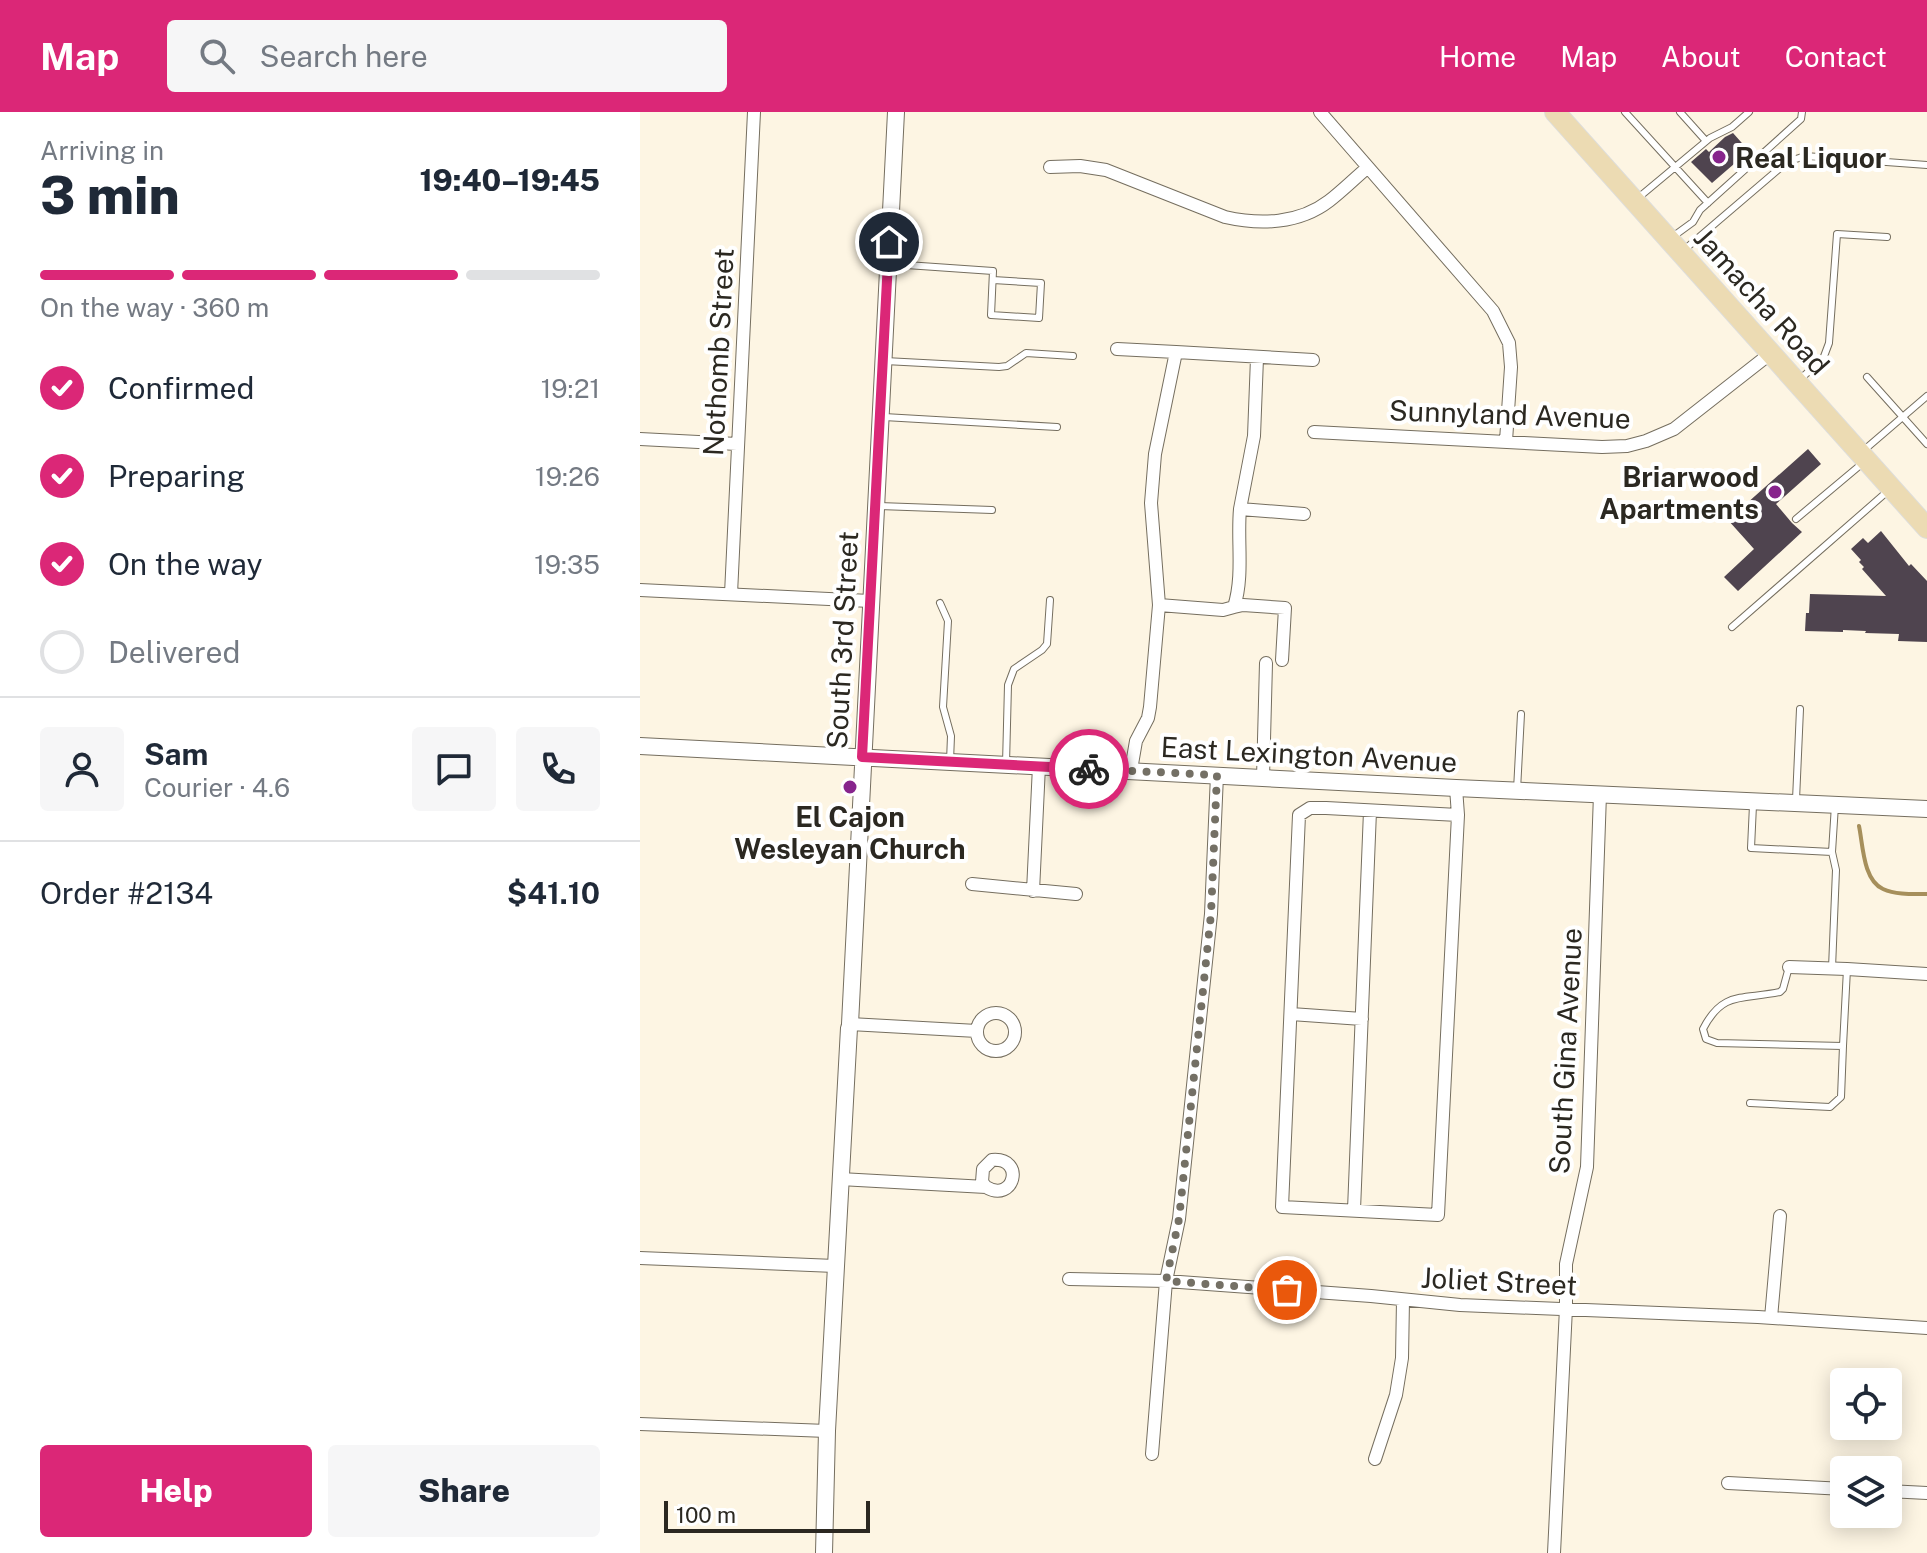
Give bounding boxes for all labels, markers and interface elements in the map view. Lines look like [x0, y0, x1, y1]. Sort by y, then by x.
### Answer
search box [167, 20, 727, 92]
text: Map [40, 34, 119, 79]
icon: search [195, 34, 239, 78]
text: Search here [259, 38, 428, 74]
text: Home [1439, 40, 1516, 73]
text: Map [1560, 40, 1617, 73]
text: About [1661, 40, 1741, 73]
text: Contact [1785, 40, 1887, 73]
text: Arriving in [40, 135, 164, 166]
place label: Real Liquor [1735, 141, 1886, 174]
marker: Real Liquor [1710, 148, 1728, 166]
text: 19:40–19:45 [419, 162, 600, 198]
text: 3 min [40, 165, 180, 226]
pin [855, 208, 923, 276]
icon: home [867, 220, 911, 264]
street label: Jamacha Road [1688, 221, 1836, 381]
street label: Nothomb Street [696, 247, 740, 457]
text: On the way · 360 m [40, 292, 269, 323]
icon: check [40, 366, 84, 410]
text: Confirmed [108, 370, 254, 406]
text: 19:21 [541, 373, 600, 404]
street label: Sunnyland Avenue [1389, 393, 1631, 435]
icon: check [40, 454, 84, 498]
text: Preparing [108, 458, 245, 494]
place label: Briarwood Apartments [1599, 460, 1759, 525]
text: 19:26 [535, 461, 600, 492]
marker: Briarwood Apartments [1766, 483, 1784, 501]
street label: South 3rd Street [820, 530, 864, 750]
icon: check [40, 542, 84, 586]
text: On the way [108, 546, 262, 582]
text: 19:35 [534, 549, 600, 580]
text: Delivered [108, 634, 240, 670]
button: person [40, 727, 124, 811]
button: chat [412, 727, 496, 811]
button: phone [516, 727, 600, 811]
courier [1049, 729, 1129, 809]
street label: East Lexington Avenue [1160, 730, 1458, 778]
text: Sam [144, 736, 208, 772]
icon: bike [1067, 747, 1111, 791]
text: Courier · 4.6 [144, 772, 290, 803]
marker: El Cajon Wesleyan Church [841, 778, 859, 796]
place label: El Cajon Wesleyan Church [734, 800, 966, 865]
text: Order #2134 [40, 875, 213, 911]
text: $41.10 [507, 875, 600, 911]
street label: South Gina Avenue [1542, 927, 1588, 1175]
pin [1253, 1256, 1321, 1324]
street label: Joliet Street [1420, 1260, 1578, 1302]
icon: bag [1265, 1268, 1309, 1312]
map controls [1830, 1368, 1902, 1528]
button: locate [1830, 1368, 1902, 1440]
button: Help [40, 1445, 312, 1537]
button: Share [328, 1445, 600, 1537]
button: layers [1830, 1456, 1902, 1528]
scale bar [664, 1497, 870, 1533]
text: 100 m [676, 1502, 736, 1528]

